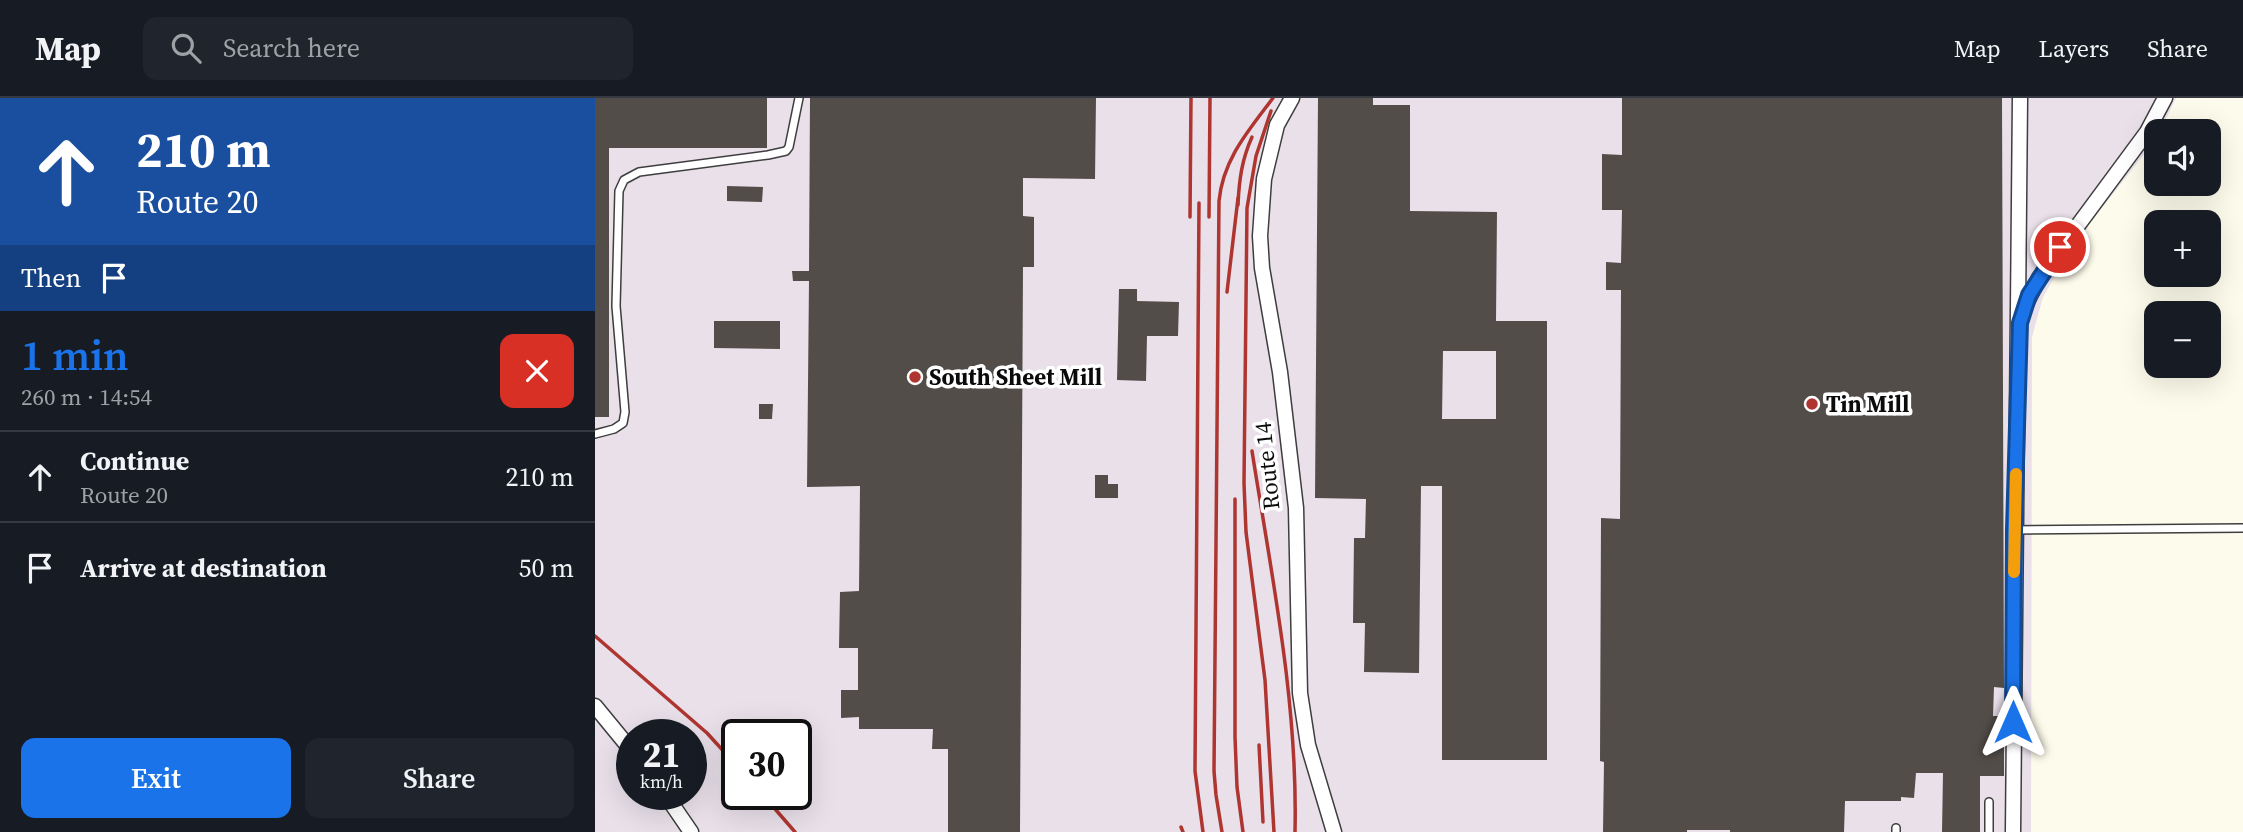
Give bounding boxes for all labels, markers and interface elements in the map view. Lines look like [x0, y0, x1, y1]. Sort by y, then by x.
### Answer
search box [143, 17, 633, 80]
text: Map [35, 26, 101, 71]
icon: search [167, 29, 205, 67]
text: Search here [223, 30, 360, 66]
text: Map [1954, 32, 2001, 65]
text: Layers [2039, 32, 2109, 65]
text: Share [2147, 32, 2208, 65]
text: 210 m [136, 116, 271, 183]
map controls [2144, 119, 2221, 378]
button: sound [2144, 119, 2221, 196]
icon: ahead [21, 126, 112, 217]
text: Route 20 [136, 180, 259, 224]
button: + [2144, 210, 2221, 287]
pin [2030, 217, 2090, 277]
icon: arrive [2041, 228, 2079, 266]
icon: arrive [95, 259, 133, 297]
text: Then [21, 260, 81, 296]
button: − [2144, 301, 2221, 378]
text: 1 min [21, 326, 129, 384]
button: close [500, 334, 574, 408]
place label: South Sheet Mill [929, 361, 1102, 393]
marker: South Sheet Mill [907, 369, 923, 385]
text: 260 m · 14:54 [21, 381, 152, 413]
place label: Tin Mill [1826, 388, 1909, 420]
marker: Tin Mill [1804, 396, 1820, 412]
street label: Route 14 [1246, 420, 1288, 511]
text: Continue [80, 443, 189, 479]
icon: ahead [21, 458, 59, 496]
text: 210 m [506, 459, 574, 495]
text: Route 20 [80, 479, 168, 511]
icon: arrive [21, 549, 59, 587]
text: Arrive at destination [80, 550, 327, 586]
text: 50 m [519, 550, 574, 586]
position arrow [1976, 685, 2050, 759]
speed limit sign: 30 [721, 719, 812, 810]
text: 21 [643, 731, 680, 779]
button: Exit [21, 738, 291, 818]
button: Share [305, 738, 574, 818]
text: km/h [640, 769, 683, 794]

